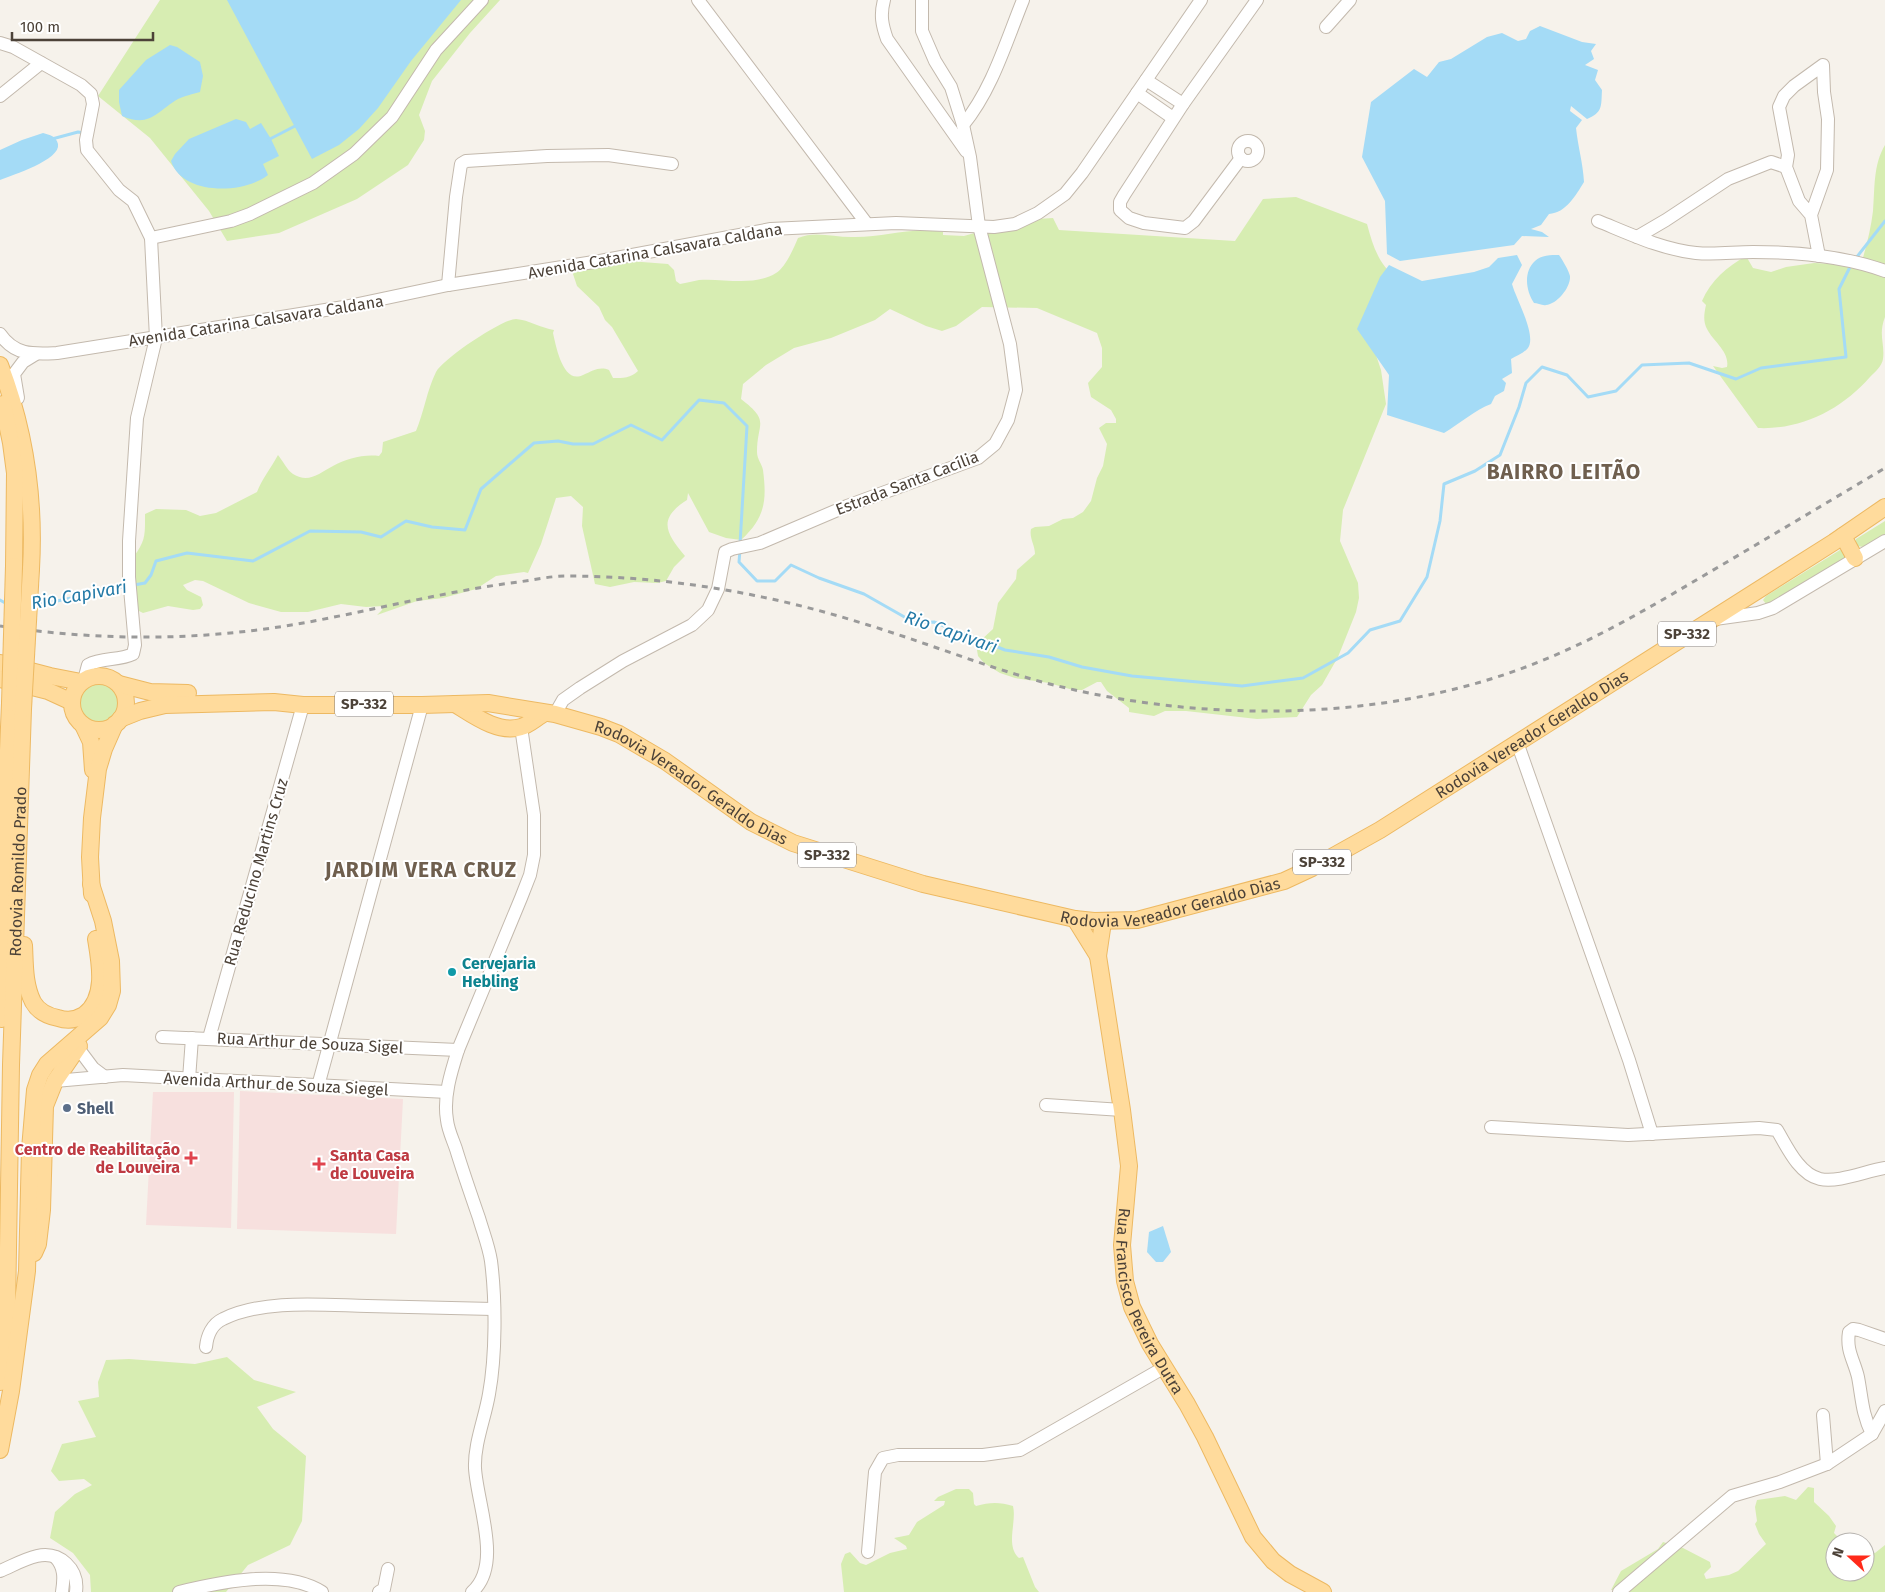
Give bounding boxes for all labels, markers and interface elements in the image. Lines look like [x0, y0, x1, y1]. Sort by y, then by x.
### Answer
scale bar [12, 10, 154, 42]
text: 100 m [20, 18, 60, 36]
street label: Avenida Catarina Calsavara Caldana [526, 219, 784, 283]
street label: Avenida Catarina Calsavara Caldana [127, 291, 385, 351]
street label: Estrada Santa Cacília [833, 447, 981, 519]
district label: BAIRRO LEITÃO [1487, 459, 1641, 485]
water label: Rio Capivari [29, 576, 129, 614]
water label: Rio Capivari [902, 606, 1000, 658]
road number: SP-332 [1658, 622, 1716, 646]
street label: Rodovia Vereador Geraldo Dias [1432, 666, 1631, 802]
road number: SP-332 [335, 692, 393, 716]
street label: Rodovia Vereador Geraldo Dias [592, 716, 791, 848]
street label: Rua Reducino Martins Cruz [220, 776, 292, 968]
street label: Rodovia Romildo Prado [5, 786, 30, 957]
road number: SP-332 [798, 842, 856, 868]
road number: SP-332 [1293, 850, 1351, 874]
district label: JARDIM VERA CRUZ [324, 857, 517, 883]
street label: Rodovia Vereador Geraldo Dias [1059, 873, 1282, 931]
place label: Cervejaria Hebling [462, 954, 536, 991]
marker: Cervejaria Hebling [446, 966, 458, 978]
street label: Rua Arthur de Souza Sigel [216, 1029, 404, 1057]
street label: Avenida Arthur de Souza Siegel [163, 1069, 389, 1099]
place label: Shell [77, 1099, 114, 1118]
marker: Shell [61, 1102, 73, 1114]
place label: Centro de Reabilitação de Louveira [15, 1140, 180, 1177]
place label: Santa Casa de Louveira [330, 1146, 415, 1183]
marker: Centro de Reabilitação de Louveira [184, 1151, 198, 1165]
marker: Santa Casa de Louveira [312, 1157, 326, 1171]
street label: Rua Francisco Pereira Dutra [1112, 1207, 1188, 1398]
north arrow [1825, 1532, 1875, 1582]
text: N [1829, 1545, 1848, 1560]

